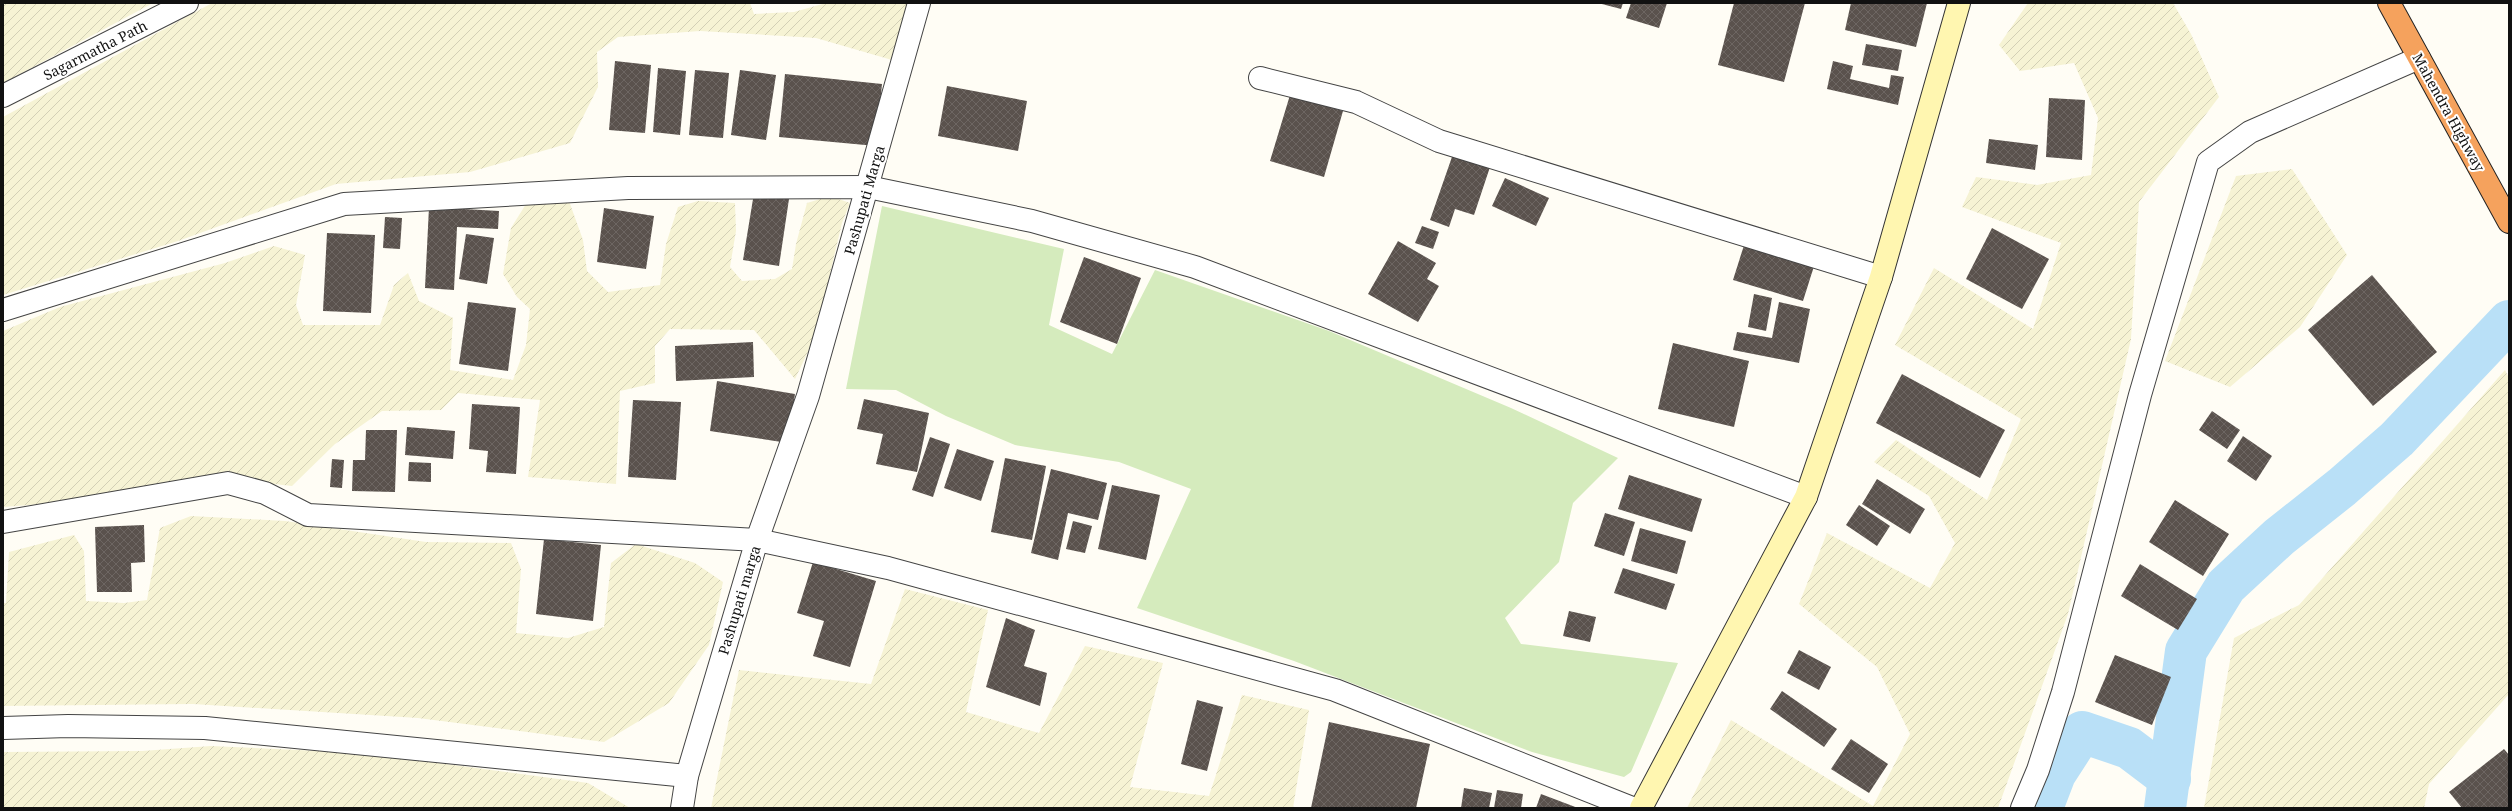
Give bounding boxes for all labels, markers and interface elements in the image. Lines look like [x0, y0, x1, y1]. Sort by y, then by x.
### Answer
street label: Sagarmatha Path [40, 16, 150, 84]
street label: Mahendra Highway [2409, 49, 2489, 175]
street label: Pashupati Marga [839, 143, 889, 257]
street label: Pashupati marga [713, 543, 765, 657]

